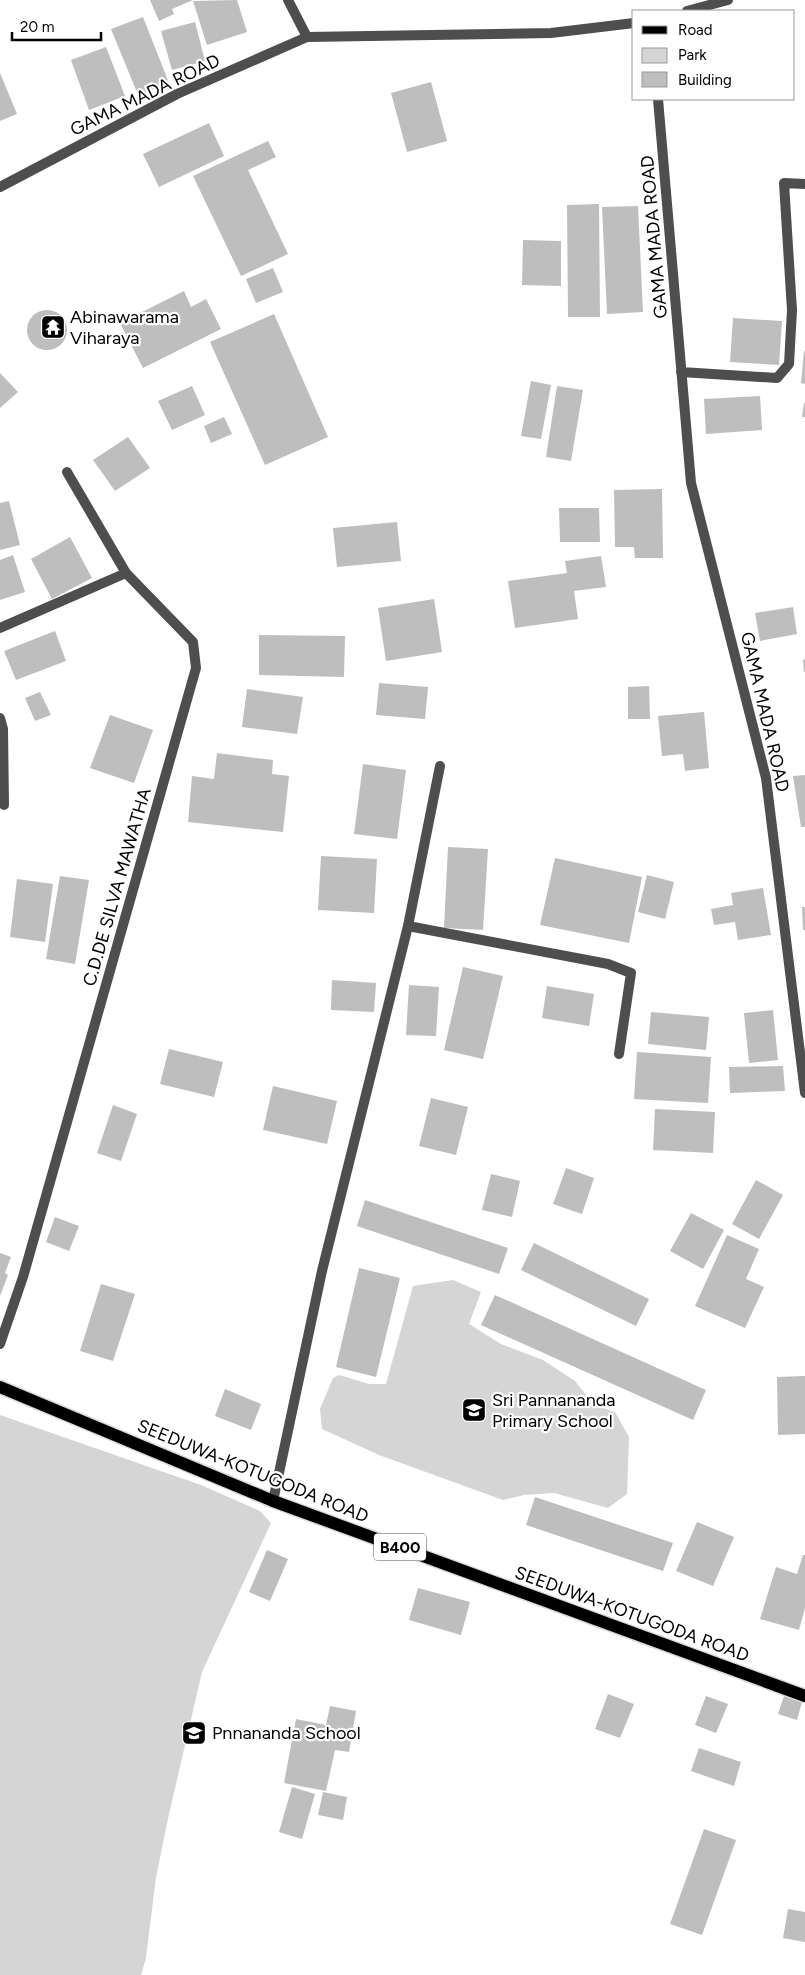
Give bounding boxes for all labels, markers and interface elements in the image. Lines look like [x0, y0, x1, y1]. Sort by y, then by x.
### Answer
scale bar [12, 10, 101, 42]
legend [632, 10, 795, 100]
text: 20 m [20, 18, 54, 36]
text: Road [678, 21, 713, 39]
text: Park [678, 46, 707, 64]
street label: GAMA MADA ROAD [67, 49, 223, 141]
text: Building [678, 71, 732, 89]
street label: GAMA MADA ROAD [636, 154, 672, 320]
place label: Abinawarama Viharaya [70, 306, 179, 349]
temple icon: Abinawarama Viharaya [40, 314, 66, 340]
street label: GAMA MADA ROAD [736, 630, 794, 794]
street label: C.D.DE SILVA MAWATHA [78, 785, 156, 989]
place label: Sri Pannananda Primary School [492, 1389, 615, 1432]
school or university icon: Sri Pannananda Primary School [461, 1397, 487, 1423]
street label: SEEDUWA-KOTUGODA ROAD [134, 1414, 372, 1528]
road number: B400 [374, 1534, 426, 1560]
street label: SEEDUWA-KOTUGODA ROAD [512, 1561, 752, 1667]
school or university icon: Pnnananda School [181, 1720, 207, 1746]
place label: Pnnananda School [212, 1722, 361, 1744]

